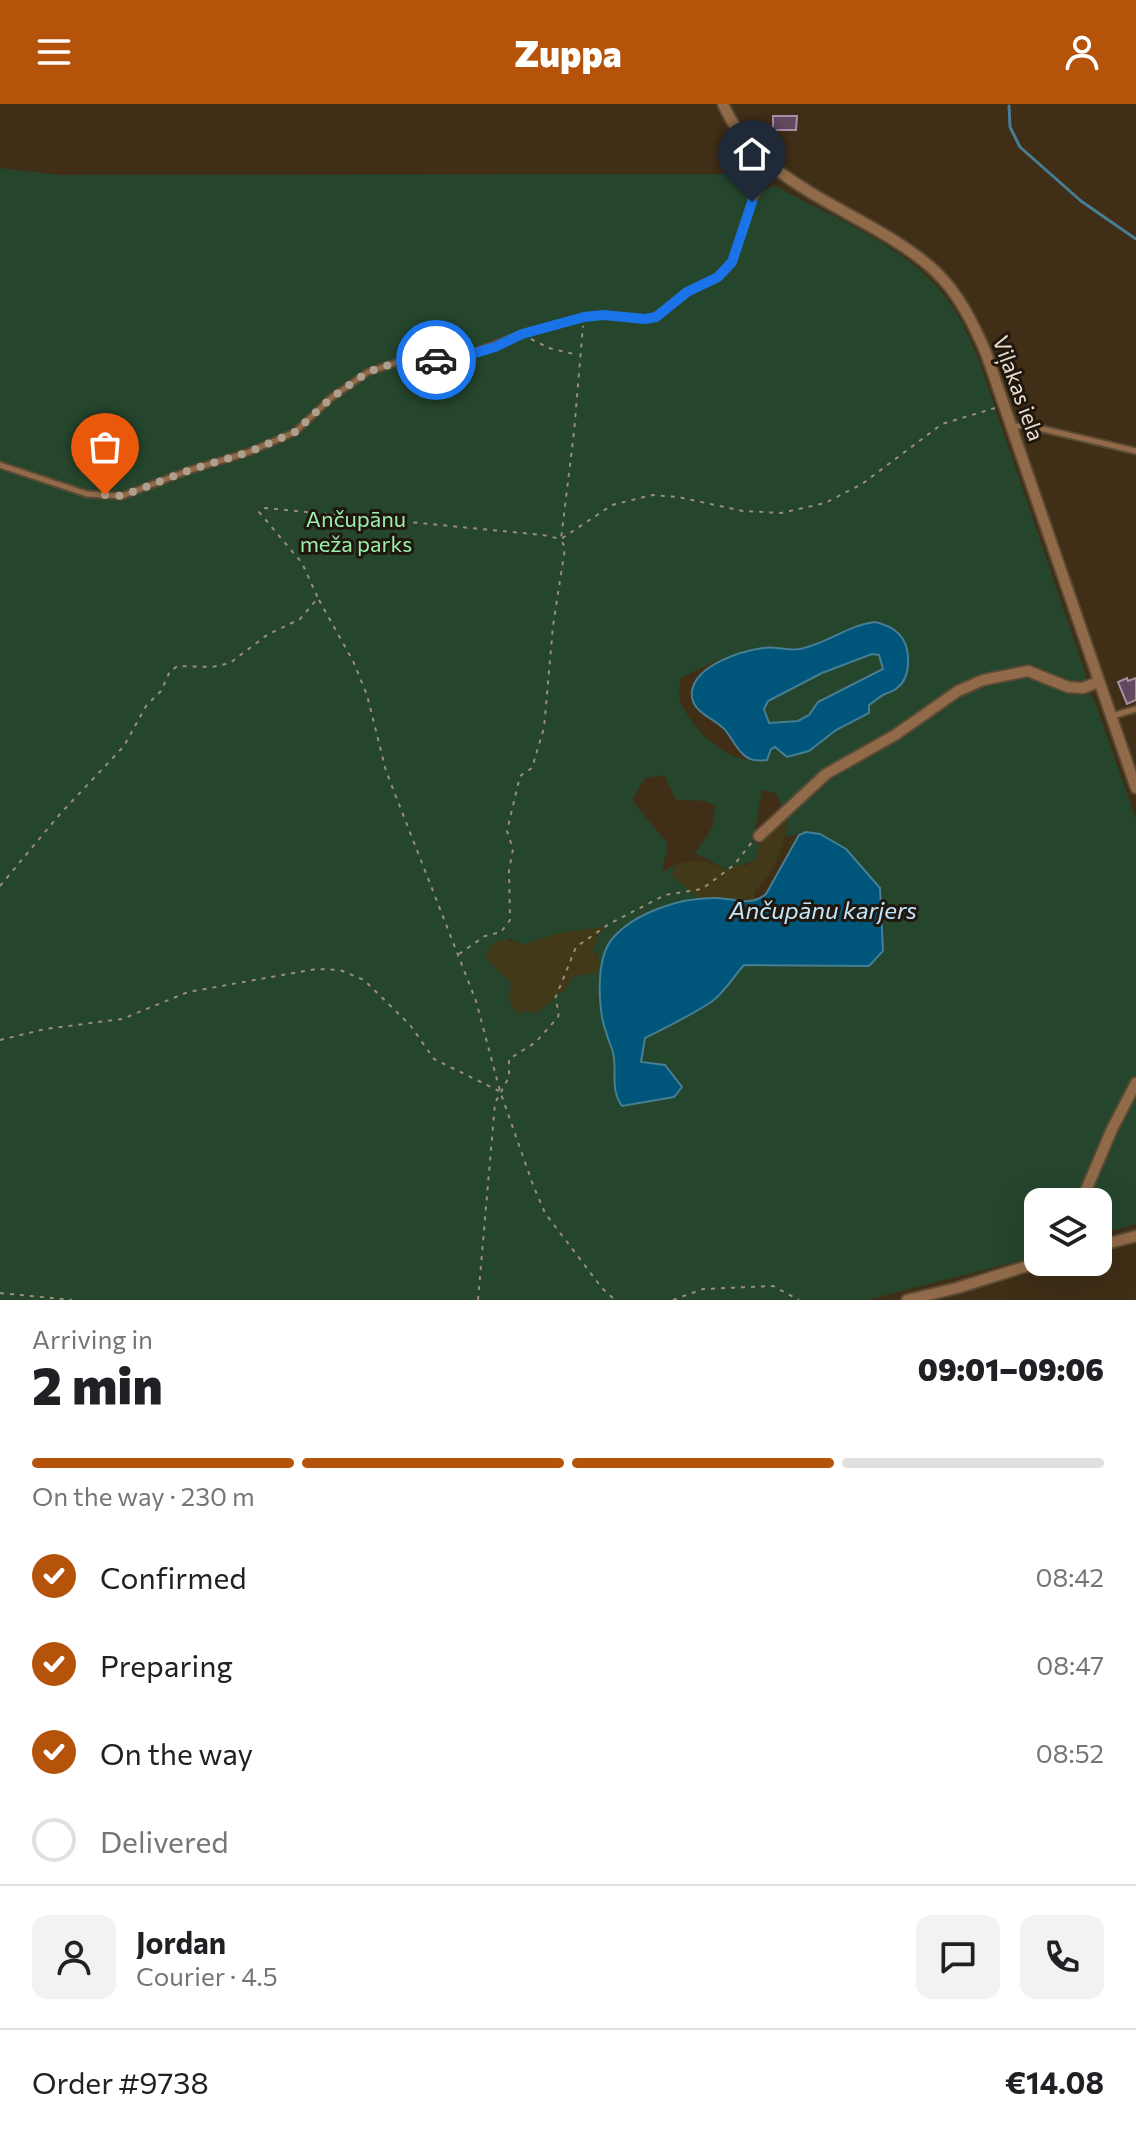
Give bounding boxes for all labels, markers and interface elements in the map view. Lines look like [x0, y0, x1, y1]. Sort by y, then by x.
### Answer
icon: menu [32, 30, 76, 74]
text: Zuppa [514, 30, 622, 74]
icon: person [1060, 30, 1104, 74]
pin [718, 120, 786, 202]
icon: home [730, 132, 774, 176]
courier [396, 320, 476, 400]
street label: Viļakas iela [987, 332, 1050, 445]
icon: car [414, 338, 458, 382]
pin [71, 413, 139, 495]
icon: bag [83, 425, 127, 469]
park label: Ančupānu meža parks [300, 505, 412, 557]
water label: Ančupānu karjers [728, 895, 917, 924]
map controls [1024, 1188, 1112, 1276]
button: layers [1024, 1188, 1112, 1276]
text: Arriving in [32, 1323, 153, 1354]
text: 09:01–09:06 [918, 1350, 1104, 1387]
text: 2 min [32, 1352, 163, 1416]
text: On the way · 230 m [32, 1480, 255, 1511]
icon: check [32, 1554, 76, 1598]
text: Confirmed [100, 1558, 247, 1595]
text: 08:42 [1035, 1561, 1104, 1592]
icon: check [32, 1642, 76, 1686]
text: Preparing [100, 1646, 233, 1683]
text: 08:47 [1036, 1649, 1104, 1680]
icon: check [32, 1730, 76, 1774]
text: On the way [100, 1734, 253, 1771]
text: 08:52 [1036, 1737, 1104, 1768]
text: Delivered [100, 1822, 229, 1859]
button: person [32, 1915, 116, 1999]
button: chat [916, 1915, 1000, 1999]
button: phone [1020, 1915, 1104, 1999]
text: Jordan [136, 1923, 226, 1960]
text: Courier · 4.5 [136, 1960, 278, 1991]
text: Order #9738 [32, 2063, 209, 2100]
text: €14.08 [1005, 2063, 1104, 2100]

